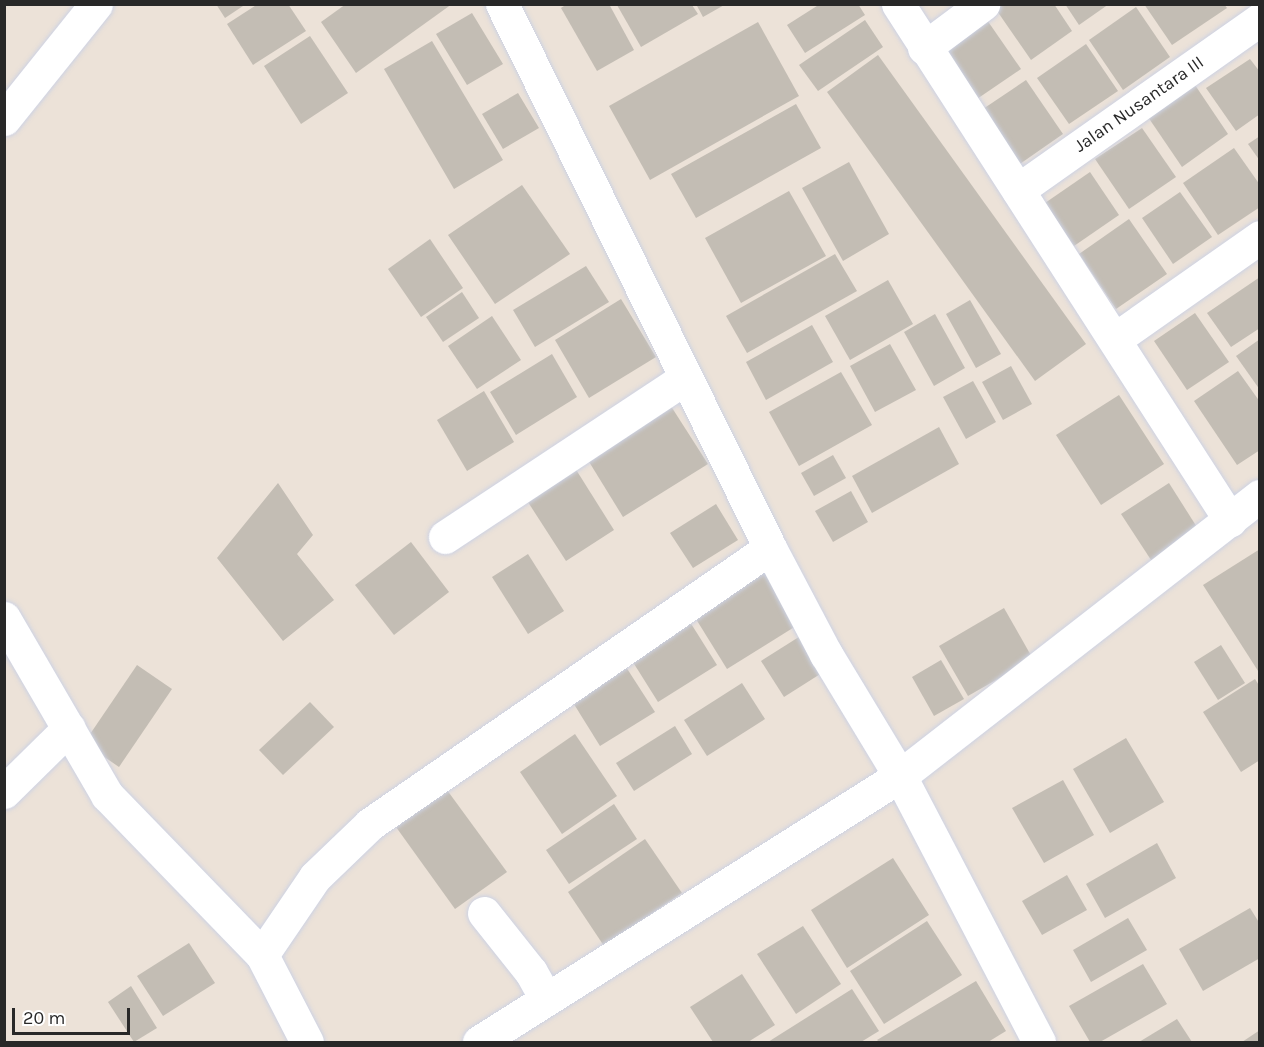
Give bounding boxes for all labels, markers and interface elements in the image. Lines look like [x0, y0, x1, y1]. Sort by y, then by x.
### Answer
street label: Jalan Nusantara III [1070, 51, 1208, 157]
scale bar [15, 996, 134, 1034]
text: 20 m [23, 1007, 65, 1029]

